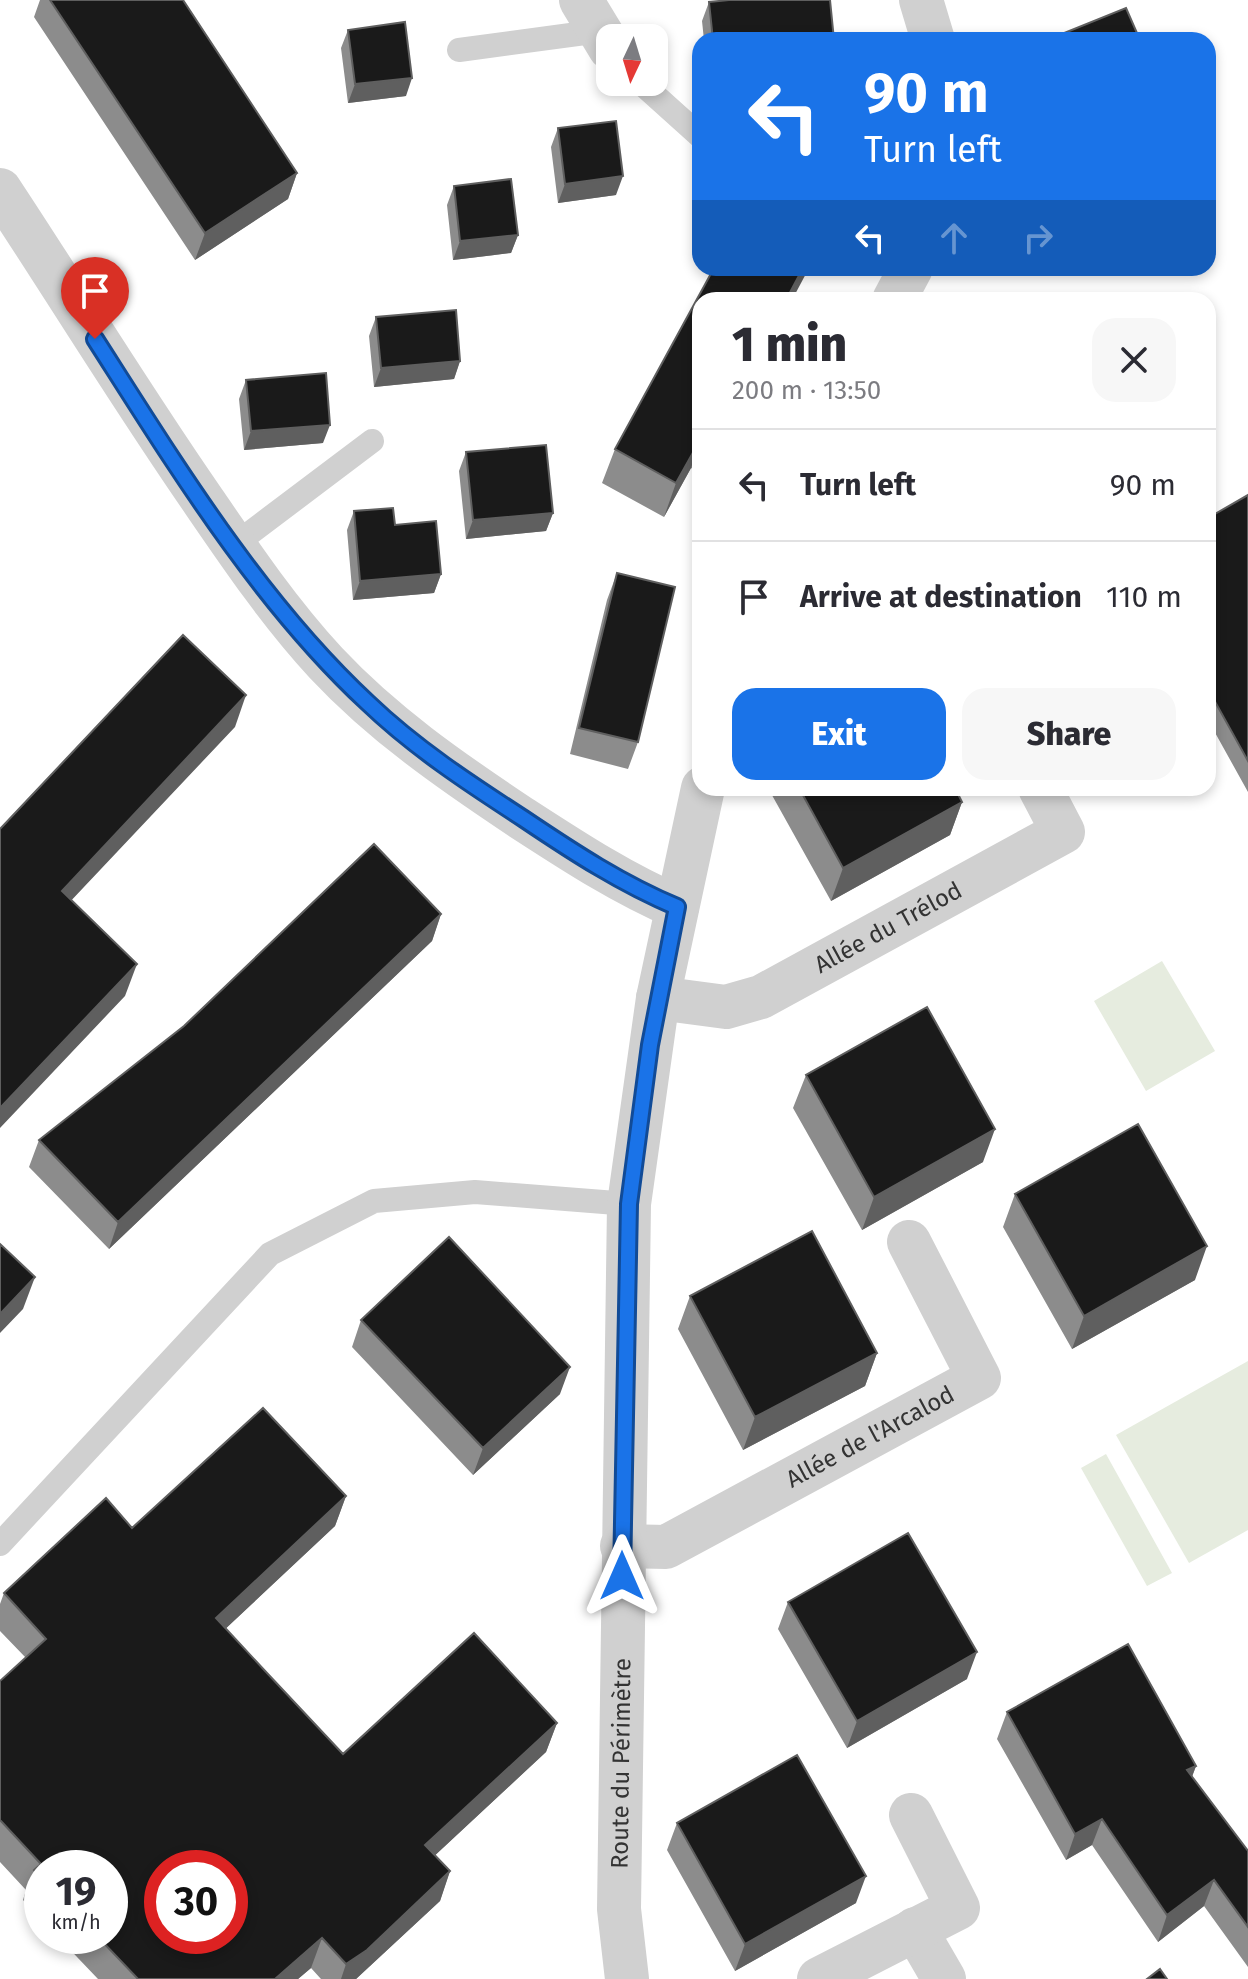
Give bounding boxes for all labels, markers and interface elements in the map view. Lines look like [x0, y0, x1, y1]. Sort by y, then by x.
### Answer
north arrow [596, 24, 668, 96]
map controls [596, 24, 668, 96]
text: 90 m [864, 60, 989, 127]
icon: left [732, 64, 836, 168]
text: Turn left [864, 128, 1002, 172]
icon: left [848, 216, 892, 260]
icon: ahead [932, 216, 976, 260]
icon: right [1016, 216, 1060, 260]
pin [61, 257, 129, 339]
icon: arrive [73, 269, 117, 313]
text: 1 min [732, 316, 847, 374]
button: close [1092, 318, 1176, 402]
text: 200 m · 13:50 [732, 375, 881, 406]
icon: left [732, 463, 776, 507]
text: Turn left [800, 467, 916, 503]
text: 90 m [1110, 467, 1176, 503]
icon: arrive [732, 575, 776, 619]
text: Arrive at destination [800, 579, 1082, 615]
text: 110 m [1106, 579, 1182, 615]
button: Exit [732, 688, 946, 780]
button: Share [962, 688, 1176, 780]
street label: Allée du Trélod [810, 876, 967, 979]
street label: Allée de l'Arcalod [781, 1380, 959, 1494]
position arrow [580, 1534, 664, 1618]
street label: Route du Périmètre [606, 1658, 637, 1869]
speed limit sign: 30 [144, 1850, 248, 1954]
text: 19 [56, 1868, 96, 1916]
text: km/h [51, 1910, 101, 1934]

